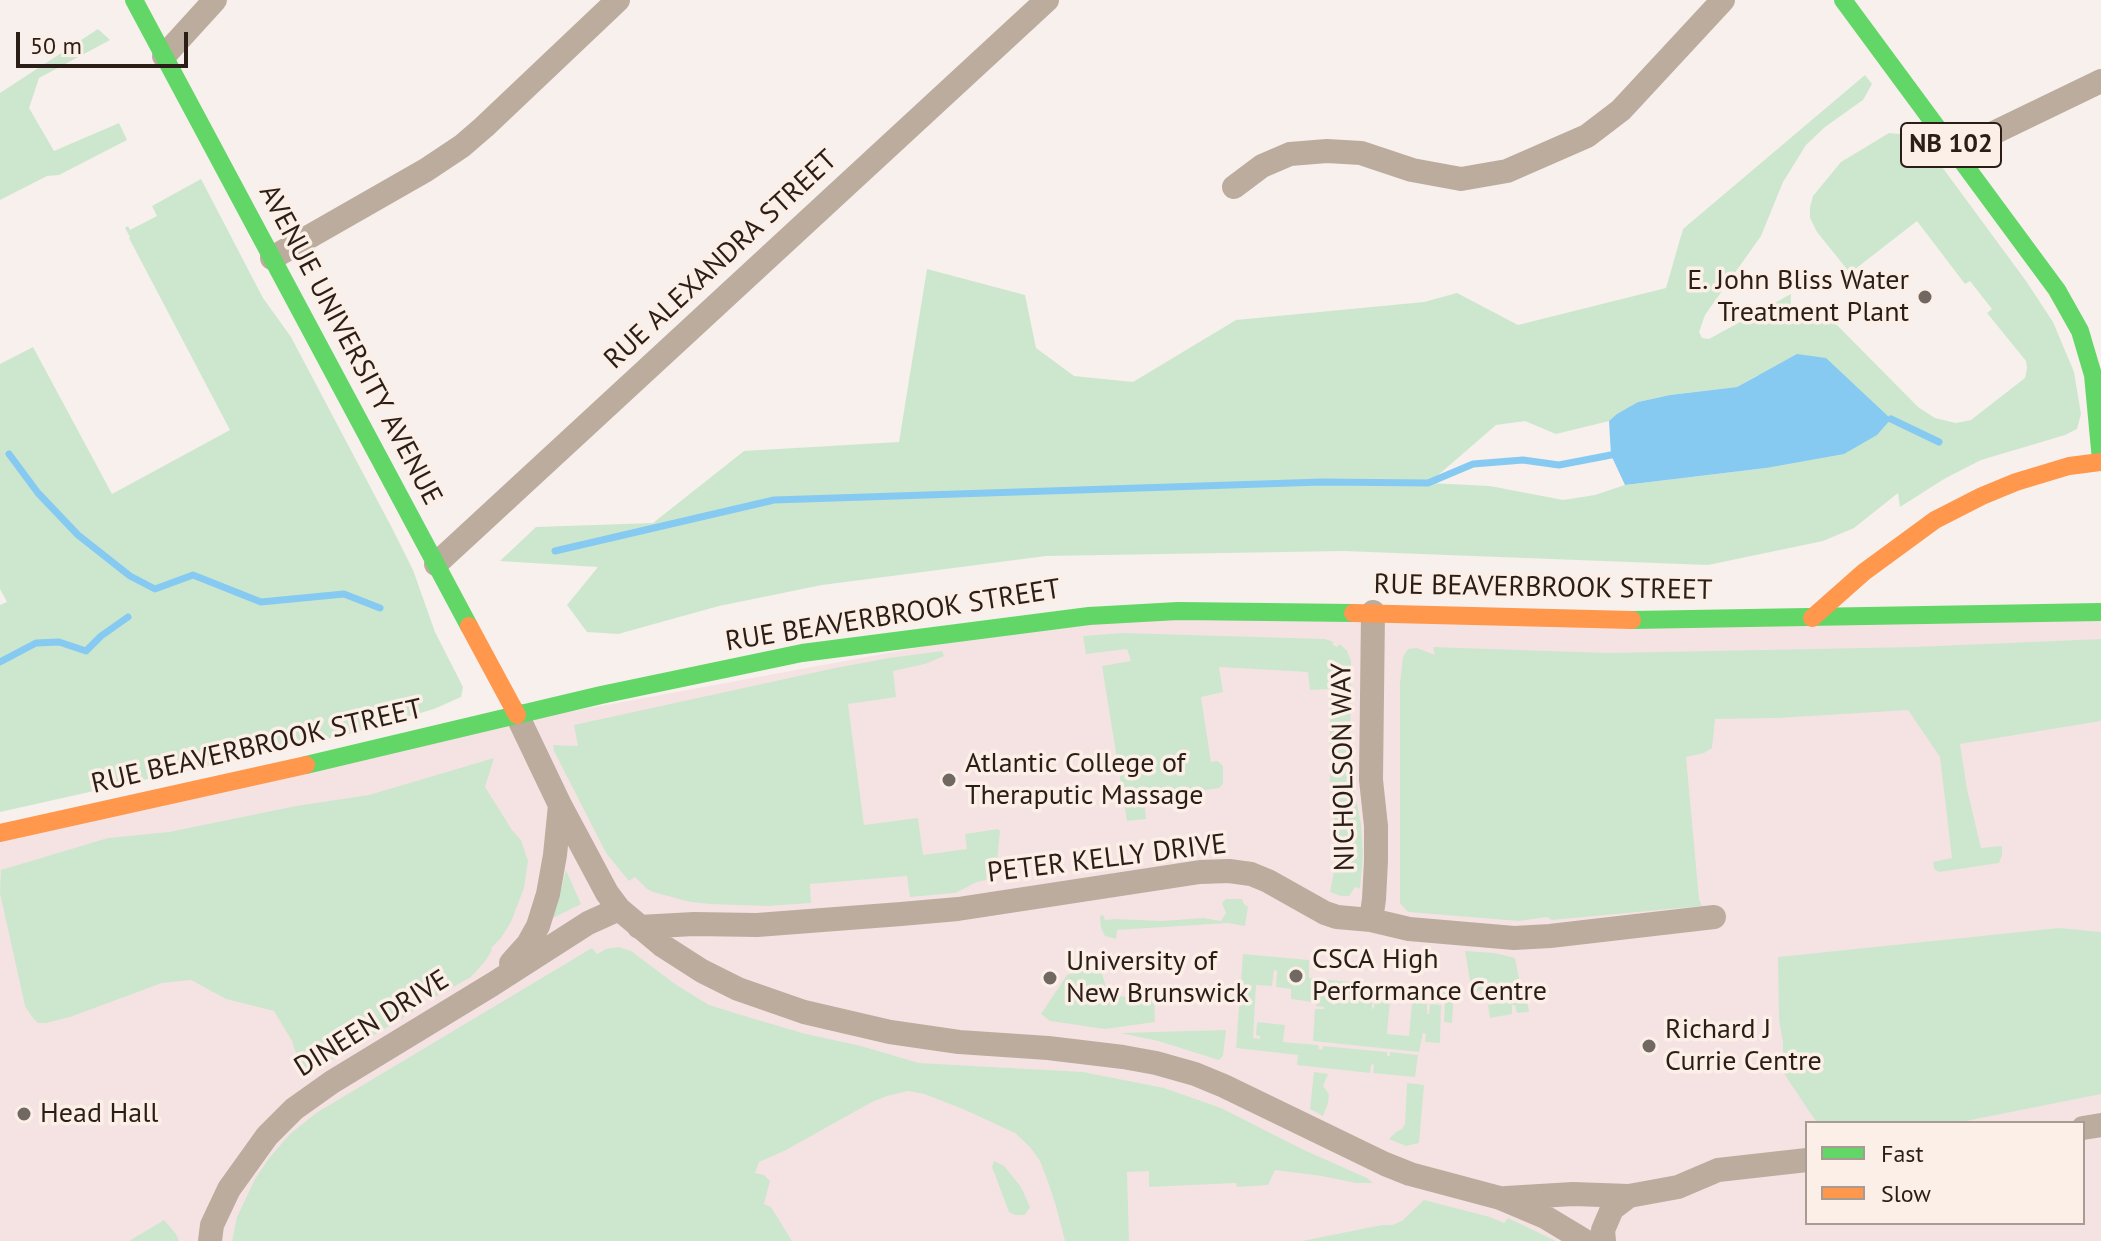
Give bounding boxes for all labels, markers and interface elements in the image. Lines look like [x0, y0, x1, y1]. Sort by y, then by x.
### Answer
scale bar [20, 16, 192, 66]
text: 50 m [30, 30, 82, 61]
road number: NB 102 [1901, 123, 2001, 167]
street label: RUE ALEXANDRA STREET [598, 143, 844, 377]
street label: AVENUE UNIVERSITY AVENUE [251, 179, 449, 511]
place label: E. John Bliss Water Treatment Plant [1687, 264, 1909, 330]
marker: E. John Bliss Water Treatment Plant [1916, 288, 1934, 306]
street label: RUE BEAVERBROOK STREET [1373, 568, 1713, 608]
street label: RUE BEAVERBROOK STREET [723, 573, 1063, 659]
street label: NICHOLSON WAY [1325, 663, 1363, 871]
street label: RUE BEAVERBROOK STREET [88, 693, 426, 801]
place label: Atlantic College of Theraputic Massage [965, 747, 1204, 813]
marker: Atlantic College of Theraputic Massage [940, 771, 958, 789]
street label: PETER KELLY DRIVE [986, 828, 1228, 890]
place label: CSCA High Performance Centre [1312, 943, 1547, 1009]
place label: University of New Brunswick [1066, 945, 1249, 1011]
street label: DINEEN DRIVE [289, 963, 455, 1085]
marker: CSCA High Performance Centre [1287, 967, 1305, 985]
marker: University of New Brunswick [1041, 969, 1059, 987]
place label: Richard J Currie Centre [1665, 1013, 1822, 1079]
marker: Richard J Currie Centre [1640, 1037, 1658, 1055]
place label: Head Hall [40, 1097, 159, 1131]
marker: Head Hall [15, 1105, 33, 1123]
legend [1805, 1121, 2085, 1225]
text: Fast [1881, 1138, 1924, 1169]
text: Slow [1881, 1178, 1931, 1209]

